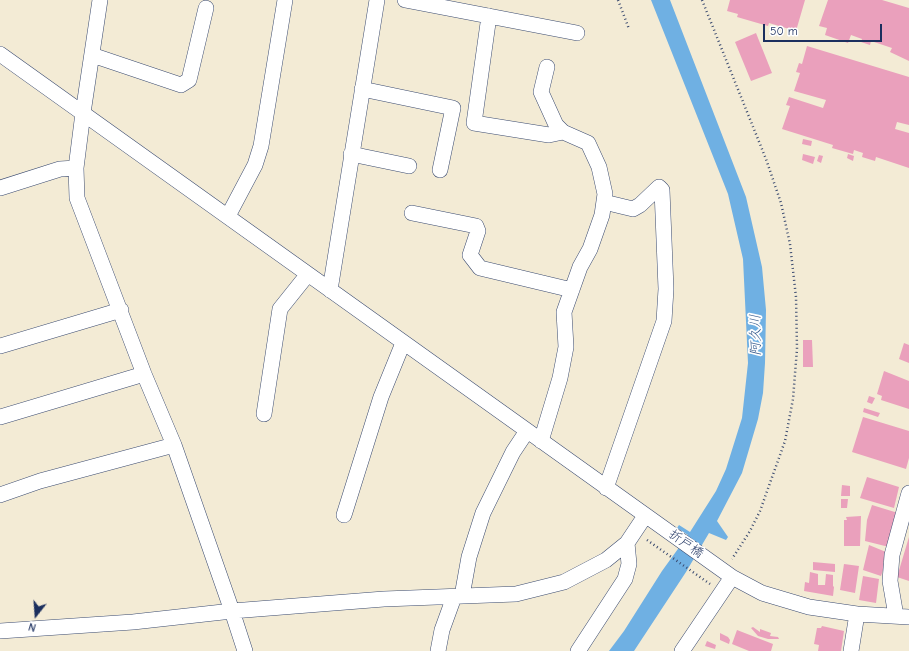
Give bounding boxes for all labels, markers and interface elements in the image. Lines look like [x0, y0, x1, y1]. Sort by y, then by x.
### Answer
scale bar [765, 16, 884, 42]
text: 50 m [770, 24, 798, 38]
water label: 阿久川 [747, 314, 765, 356]
street label: 折戸橋 [666, 526, 706, 562]
north arrow [16, 595, 56, 635]
text: N [27, 620, 38, 634]

